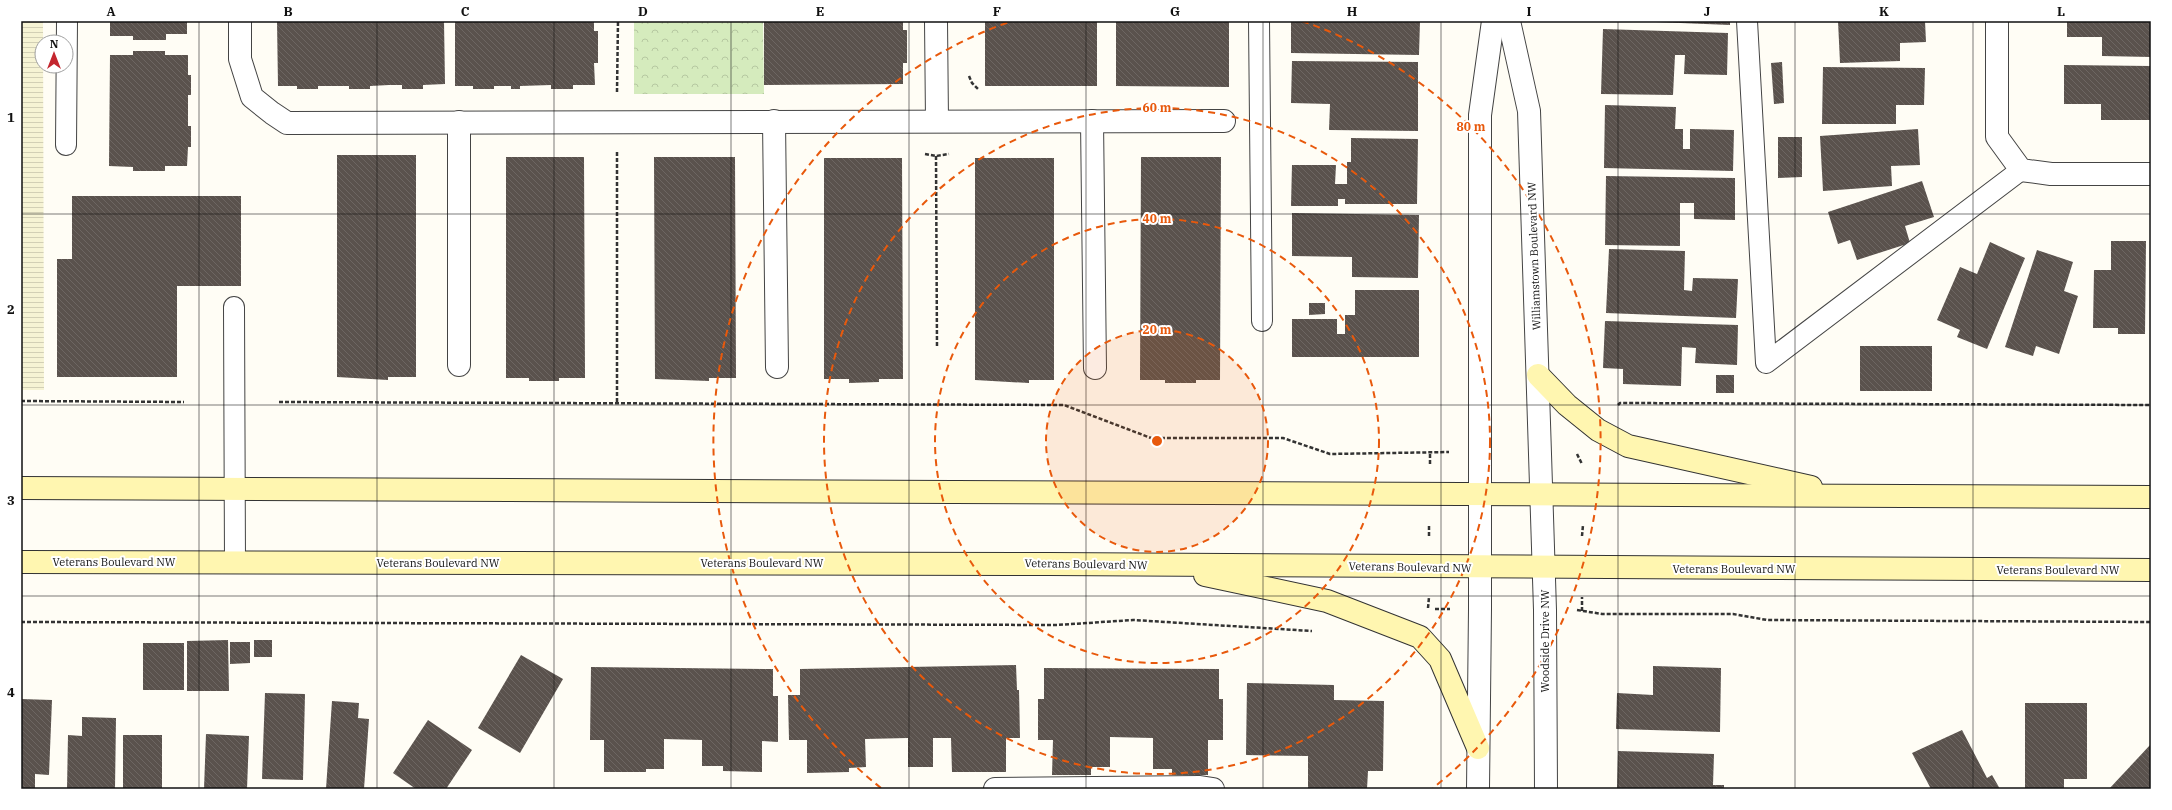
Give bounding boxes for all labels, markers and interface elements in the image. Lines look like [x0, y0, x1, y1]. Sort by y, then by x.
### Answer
text: A [106, 3, 116, 20]
text: B [283, 3, 293, 20]
text: C [461, 3, 470, 20]
text: D [638, 3, 648, 20]
text: E [816, 3, 824, 20]
text: F [993, 3, 1001, 20]
text: G [1170, 3, 1180, 20]
text: H [1347, 3, 1358, 20]
text: I [1527, 3, 1532, 20]
text: J [1704, 3, 1711, 20]
text: K [1879, 3, 1889, 20]
text: L [2057, 3, 2065, 20]
north arrow [34, 34, 74, 74]
text: N [50, 37, 59, 51]
text: 60 m [1143, 100, 1172, 115]
text: 1 [7, 109, 15, 126]
text: 80 m [1457, 119, 1486, 134]
street label: Williamstown Boulevard NW [1524, 181, 1544, 330]
text: 40 m [1143, 211, 1172, 226]
text: 2 [7, 301, 15, 318]
text: 20 m [1143, 322, 1172, 337]
centre of rings [1150, 434, 1164, 448]
text: 3 [7, 492, 15, 509]
street label: Veterans Boulevard NW [53, 555, 176, 569]
street label: Veterans Boulevard NW [377, 556, 500, 570]
street label: Veterans Boulevard NW [701, 556, 824, 570]
street label: Veterans Boulevard NW [1024, 556, 1148, 572]
street label: Veterans Boulevard NW [1348, 559, 1472, 575]
street label: Veterans Boulevard NW [1673, 562, 1796, 576]
street label: Veterans Boulevard NW [1997, 563, 2120, 577]
street label: Woodside Drive NW [1538, 589, 1552, 692]
text: 4 [7, 684, 15, 701]

